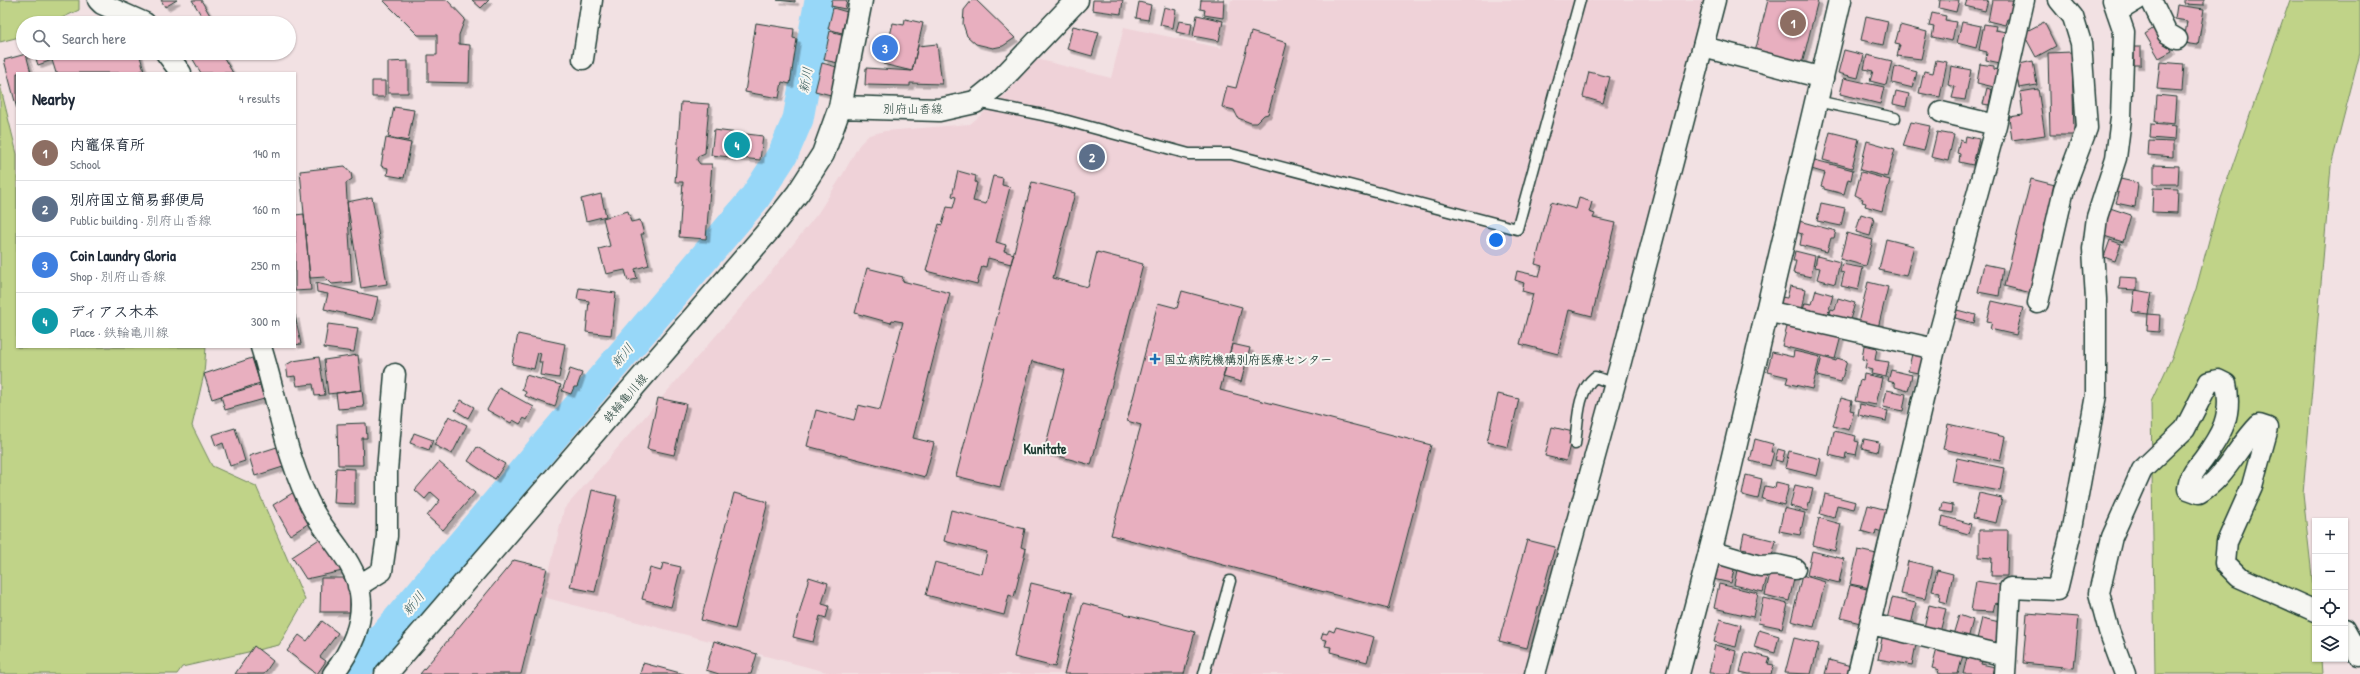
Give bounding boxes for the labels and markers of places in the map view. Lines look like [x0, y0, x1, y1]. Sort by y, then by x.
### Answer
pin: 1 [1780, 8, 1806, 38]
pin: 3 [872, 33, 898, 63]
pin: 4 [724, 130, 750, 160]
pin: 2 [1079, 142, 1105, 172]
place label: 国立病院機構別府医療センター [1164, 351, 1332, 368]
marker: 国立病院機構別府医療センター [1149, 353, 1161, 365]

